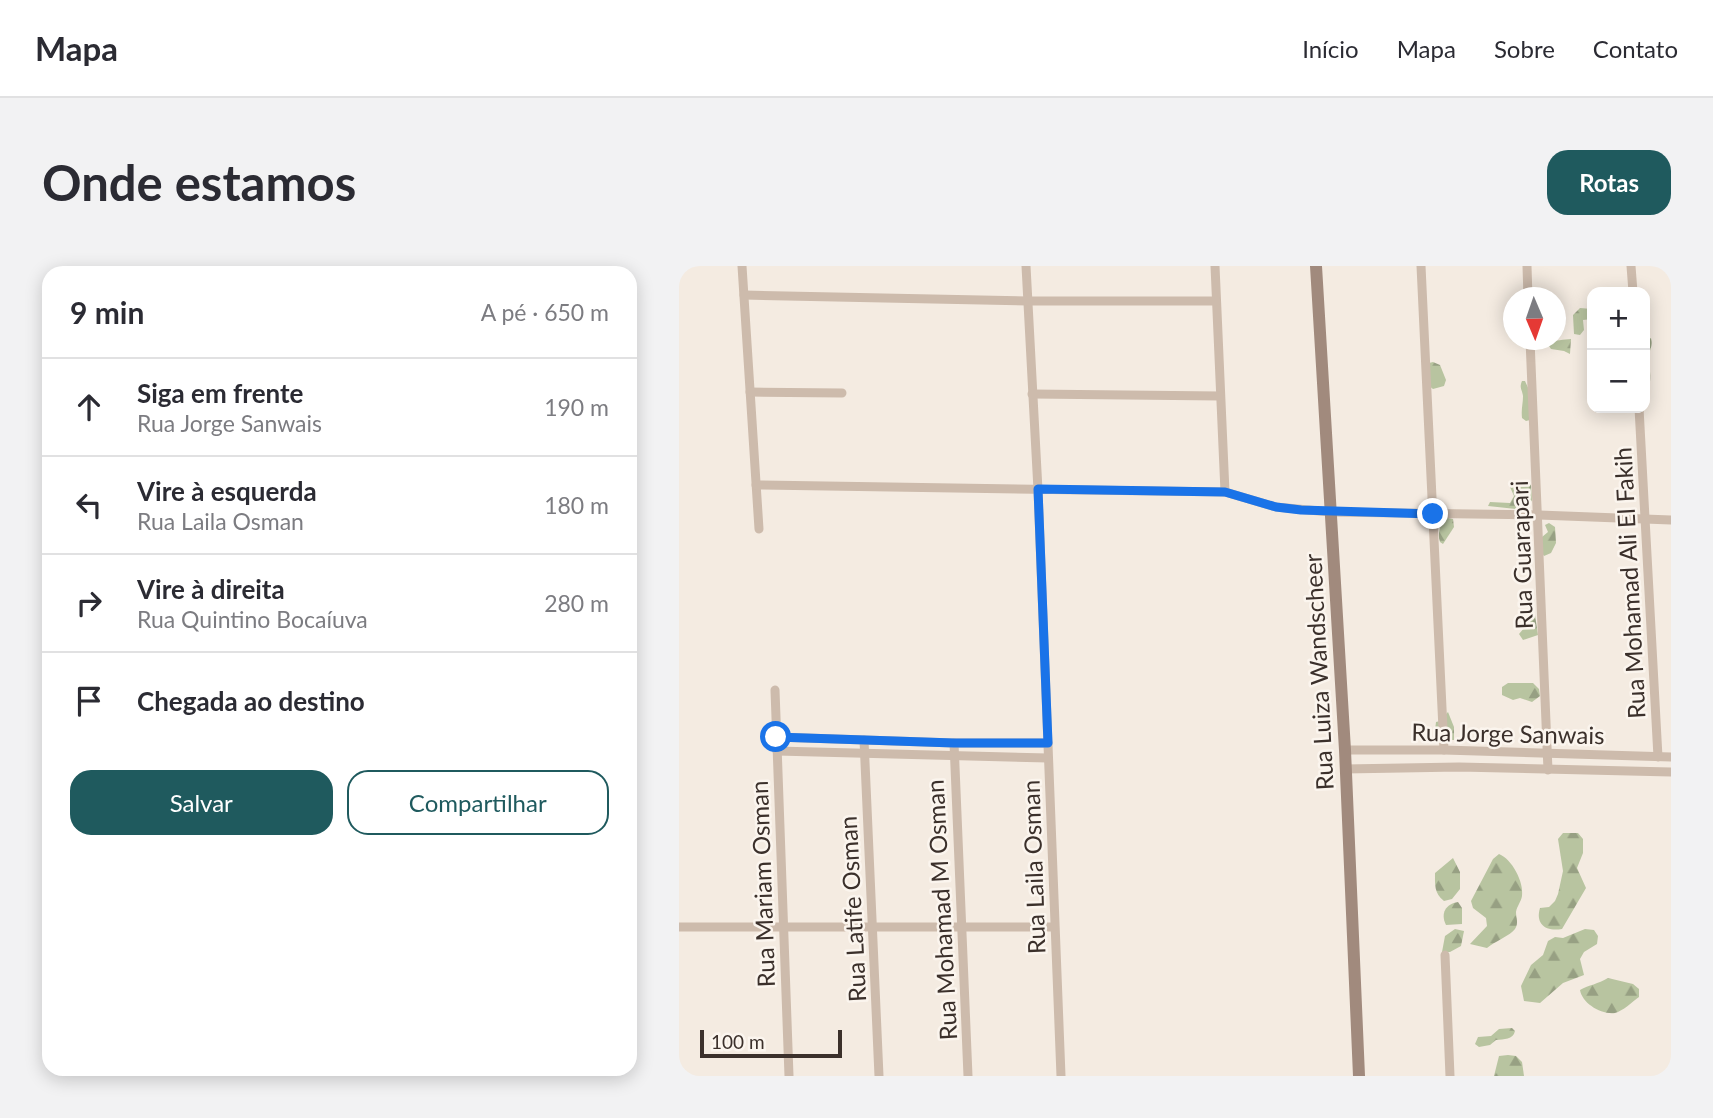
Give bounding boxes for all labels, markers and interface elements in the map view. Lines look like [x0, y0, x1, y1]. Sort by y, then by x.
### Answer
text: Mapa [35, 28, 118, 68]
text: Início [1302, 34, 1359, 63]
text: Mapa [1397, 34, 1456, 63]
text: Sobre [1494, 34, 1555, 63]
text: Contato [1593, 34, 1678, 63]
button: Rotas [1547, 150, 1671, 215]
text: Onde estamos [42, 153, 356, 211]
north arrow [1503, 287, 1566, 350]
map controls [1587, 287, 1650, 413]
button: + [1587, 287, 1650, 350]
text: 9 min [70, 294, 144, 330]
text: A pé · 650 m [481, 298, 609, 326]
button: − [1587, 350, 1650, 413]
text: Siga em frente [137, 377, 304, 409]
icon: ahead [70, 388, 108, 426]
text: 190 m [544, 393, 609, 421]
text: Rua Jorge Sanwais [137, 409, 322, 437]
street label: Rua Mohamad Ali El Fakih [1607, 447, 1651, 719]
text: Vire à esquerda [137, 475, 317, 507]
street label: Rua Guarapari [1504, 480, 1538, 630]
icon: left [70, 486, 108, 524]
text: 180 m [544, 491, 609, 519]
route end [1417, 498, 1448, 529]
text: Rua Laila Osman [137, 507, 304, 535]
street label: Rua Luiza Wandscheer [1297, 553, 1339, 791]
text: Vire à direita [137, 573, 285, 605]
icon: right [70, 584, 108, 622]
text: 280 m [544, 589, 609, 617]
text: Rua Quintino Bocaíuva [137, 605, 368, 633]
icon: arrive [70, 682, 108, 720]
text: Chegada ao destino [137, 685, 365, 717]
street label: Rua Jorge Sanwais [1411, 717, 1605, 749]
route start [760, 721, 791, 752]
button: Salvar [70, 770, 333, 835]
button: Compartilhar [347, 770, 609, 835]
street label: Rua Mohamad M Osman [920, 779, 962, 1041]
street label: Rua Laila Osman [1015, 779, 1051, 955]
street label: Rua Mariam Osman [744, 780, 780, 988]
street label: Rua Latife Osman [833, 815, 871, 1003]
scale bar [700, 1027, 842, 1059]
text: 100 m [711, 1030, 765, 1053]

